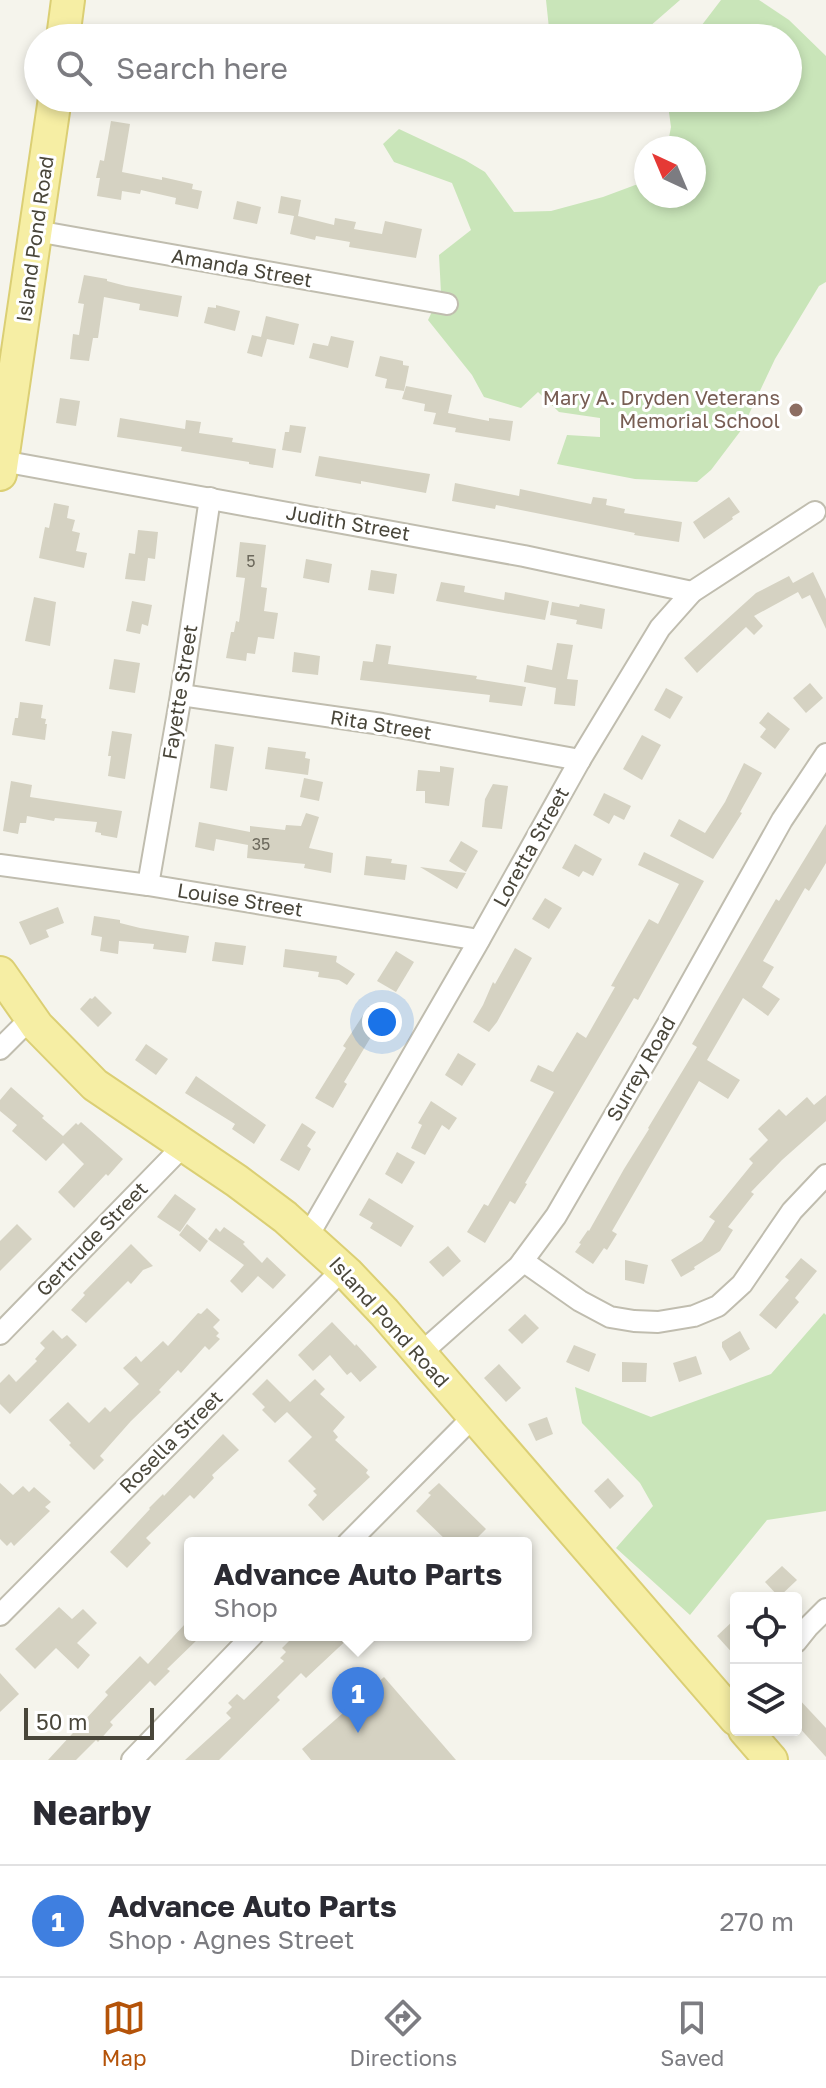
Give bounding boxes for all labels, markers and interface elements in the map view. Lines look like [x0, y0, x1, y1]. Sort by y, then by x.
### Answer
search box [24, 24, 802, 112]
icon: search [52, 46, 96, 90]
text: Search here [116, 50, 288, 86]
north arrow [634, 136, 706, 208]
street label: Island Pond Road [10, 154, 58, 324]
street label: Amanda Street [170, 243, 314, 291]
place label: Mary A. Dryden Veterans Memorial School [543, 385, 780, 432]
marker: Mary A. Dryden Veterans Memorial School [787, 401, 805, 419]
street label: Judith Street [284, 499, 412, 545]
house number: 5 [246, 551, 256, 571]
street label: Fayette Street [156, 623, 202, 761]
street label: Rita Street [329, 704, 434, 744]
street label: Loretta Street [487, 782, 573, 911]
house number: 35 [252, 834, 270, 854]
street label: Louise Street [176, 877, 305, 921]
your location [362, 1002, 402, 1042]
street label: Surrey Road [601, 1012, 680, 1125]
street label: Gertrude Street [31, 1176, 152, 1301]
street label: Island Pond Road [325, 1251, 455, 1392]
street label: Rosella Street [114, 1385, 227, 1498]
popup [184, 1537, 532, 1641]
text: Advance Auto Parts [214, 1556, 502, 1592]
text: Shop [214, 1592, 278, 1623]
map controls [730, 1592, 802, 1736]
button: locate [730, 1592, 802, 1664]
button: layers [730, 1664, 802, 1736]
pin: 1 [332, 1667, 384, 1733]
scale bar [24, 1704, 154, 1740]
text: 50 m [36, 1708, 87, 1735]
text: Nearby [32, 1792, 152, 1832]
text: Advance Auto Parts [108, 1888, 397, 1924]
text: 1 [51, 1906, 65, 1937]
text: 270 m [720, 1906, 794, 1937]
text: Shop · Agnes Street [108, 1924, 354, 1955]
tab: Map [102, 1996, 146, 2071]
tab: Directions [350, 1996, 457, 2071]
tab: Saved [660, 1996, 724, 2071]

